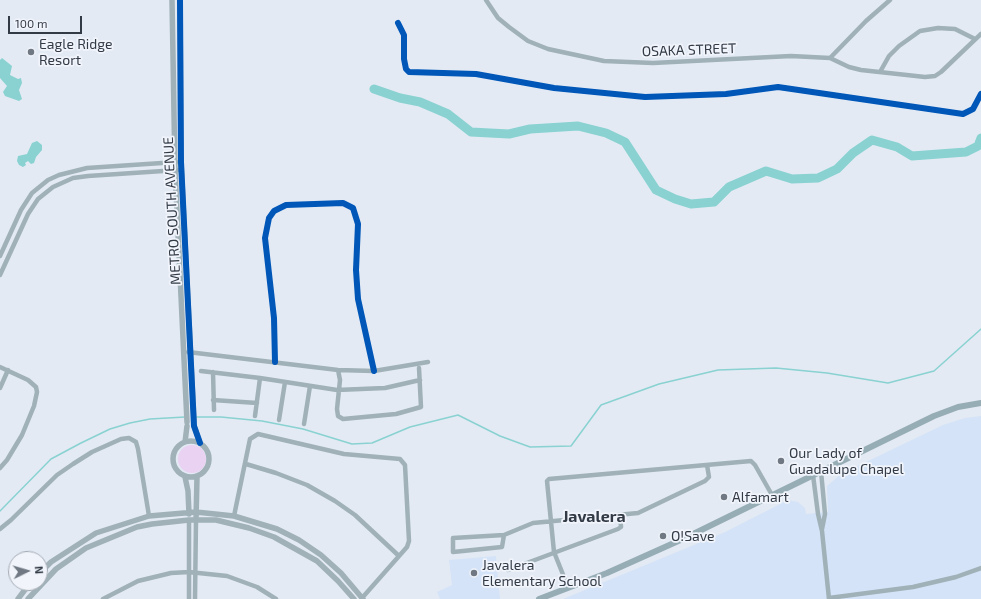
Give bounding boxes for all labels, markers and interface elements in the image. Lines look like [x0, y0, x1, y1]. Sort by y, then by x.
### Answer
scale bar [10, 8, 84, 34]
text: 100 m [15, 16, 47, 30]
place label: Eagle Ridge Resort [39, 36, 113, 68]
street label: OSAKA STREET [641, 40, 737, 60]
marker: Eagle Ridge Resort [26, 47, 36, 57]
street label: METRO SOUTH AVENUE [160, 137, 184, 285]
place label: Our Lady of Guadalupe Chapel [789, 445, 904, 478]
marker: Our Lady of Guadalupe Chapel [776, 456, 786, 466]
place label: Alfamart [732, 489, 789, 505]
marker: Alfamart [719, 492, 729, 502]
district label: Javalera [562, 507, 626, 527]
place label: O!Save [671, 528, 715, 544]
marker: O!Save [658, 531, 668, 541]
north arrow [8, 551, 48, 591]
place label: Javalera Elementary School [482, 557, 601, 590]
text: N [33, 565, 46, 575]
marker: Javalera Elementary School [469, 568, 479, 578]

